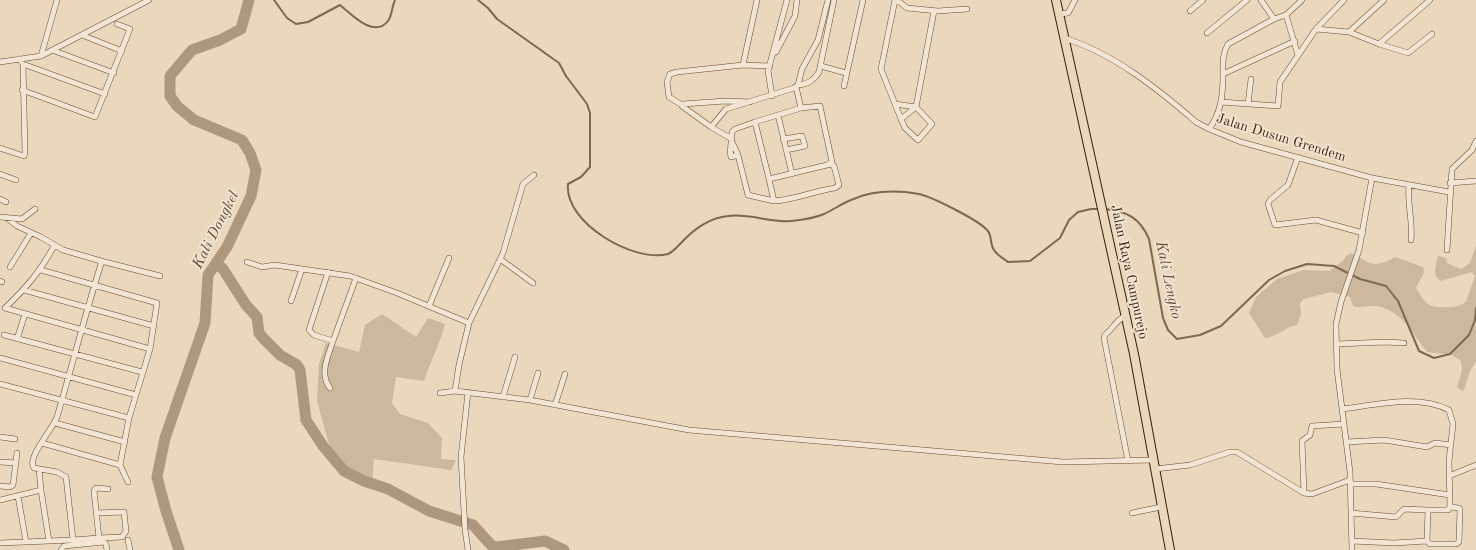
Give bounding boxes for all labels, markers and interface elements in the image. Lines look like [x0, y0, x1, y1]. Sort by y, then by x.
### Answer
street label: Jalan Dusun Grendem [1214, 110, 1348, 166]
water label: Kali Dongkel [189, 188, 243, 272]
street label: Jalan Raya Campurejo [1107, 203, 1151, 341]
water label: Kali Lengko [1151, 239, 1185, 321]

